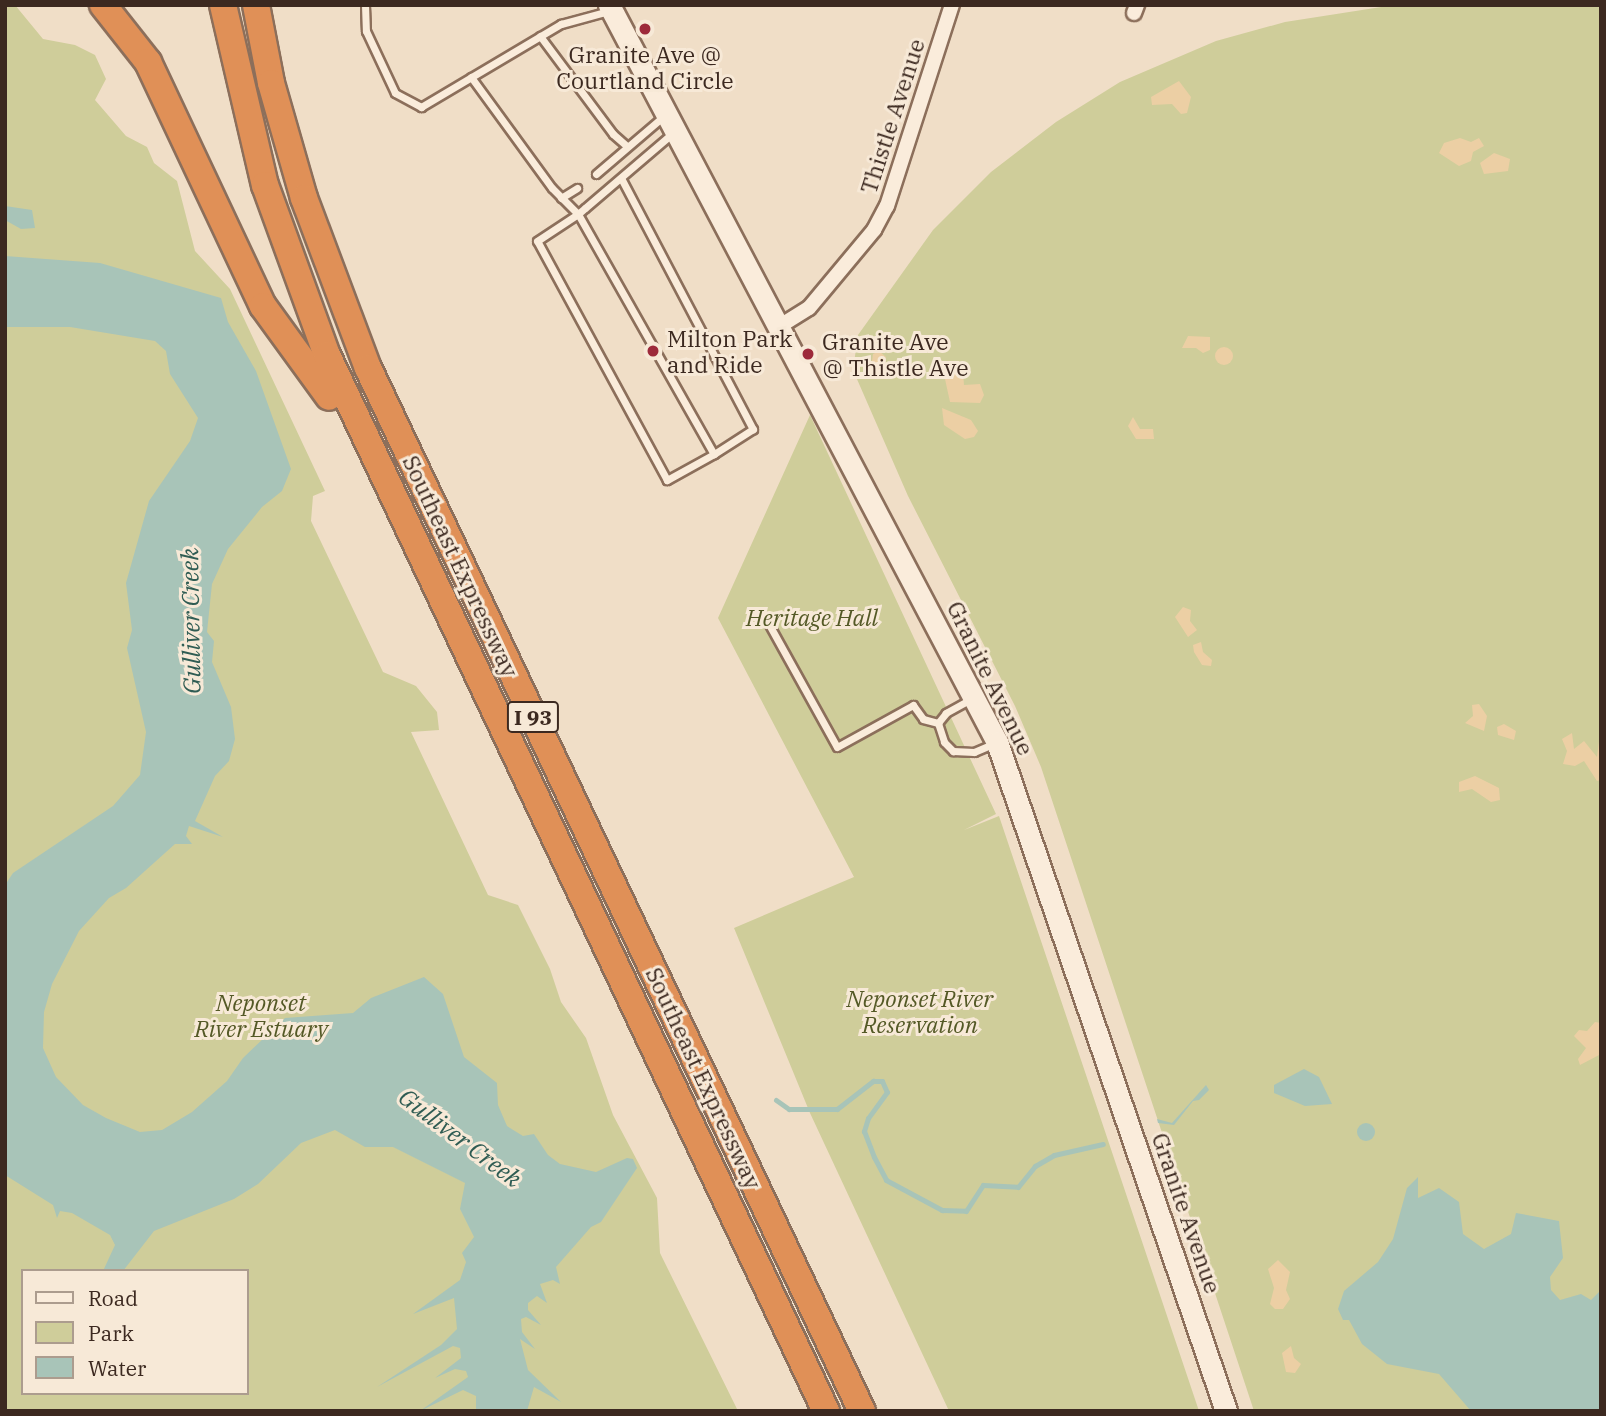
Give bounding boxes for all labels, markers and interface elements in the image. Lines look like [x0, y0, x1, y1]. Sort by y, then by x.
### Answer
marker: Granite Ave @ Courtland Circle [637, 21, 653, 37]
street label: Thistle Avenue [854, 35, 930, 197]
place label: Granite Ave @ Courtland Circle [556, 40, 734, 94]
place label: Milton Park and Ride [667, 324, 793, 378]
place label: Granite Ave @ Thistle Ave [822, 327, 968, 381]
marker: Milton Park and Ride [645, 343, 661, 359]
marker: Granite Ave @ Thistle Ave [800, 346, 816, 362]
street label: Southeast Expressway [397, 451, 525, 681]
water label: Gulliver Creek [175, 548, 207, 694]
street label: Granite Avenue [942, 596, 1040, 760]
park label: Heritage Hall [746, 603, 878, 631]
road number: I 93 [507, 700, 559, 734]
street label: Southeast Expressway [640, 963, 768, 1193]
park label: Neponset River Reservation [847, 984, 993, 1038]
park label: Neponset River Estuary [194, 988, 328, 1042]
water label: Gulliver Creek [393, 1083, 527, 1193]
street label: Granite Avenue [1147, 1129, 1227, 1297]
legend [21, 1269, 248, 1395]
text: Road [88, 1284, 138, 1312]
text: Park [88, 1319, 134, 1347]
text: Water [88, 1354, 146, 1382]

